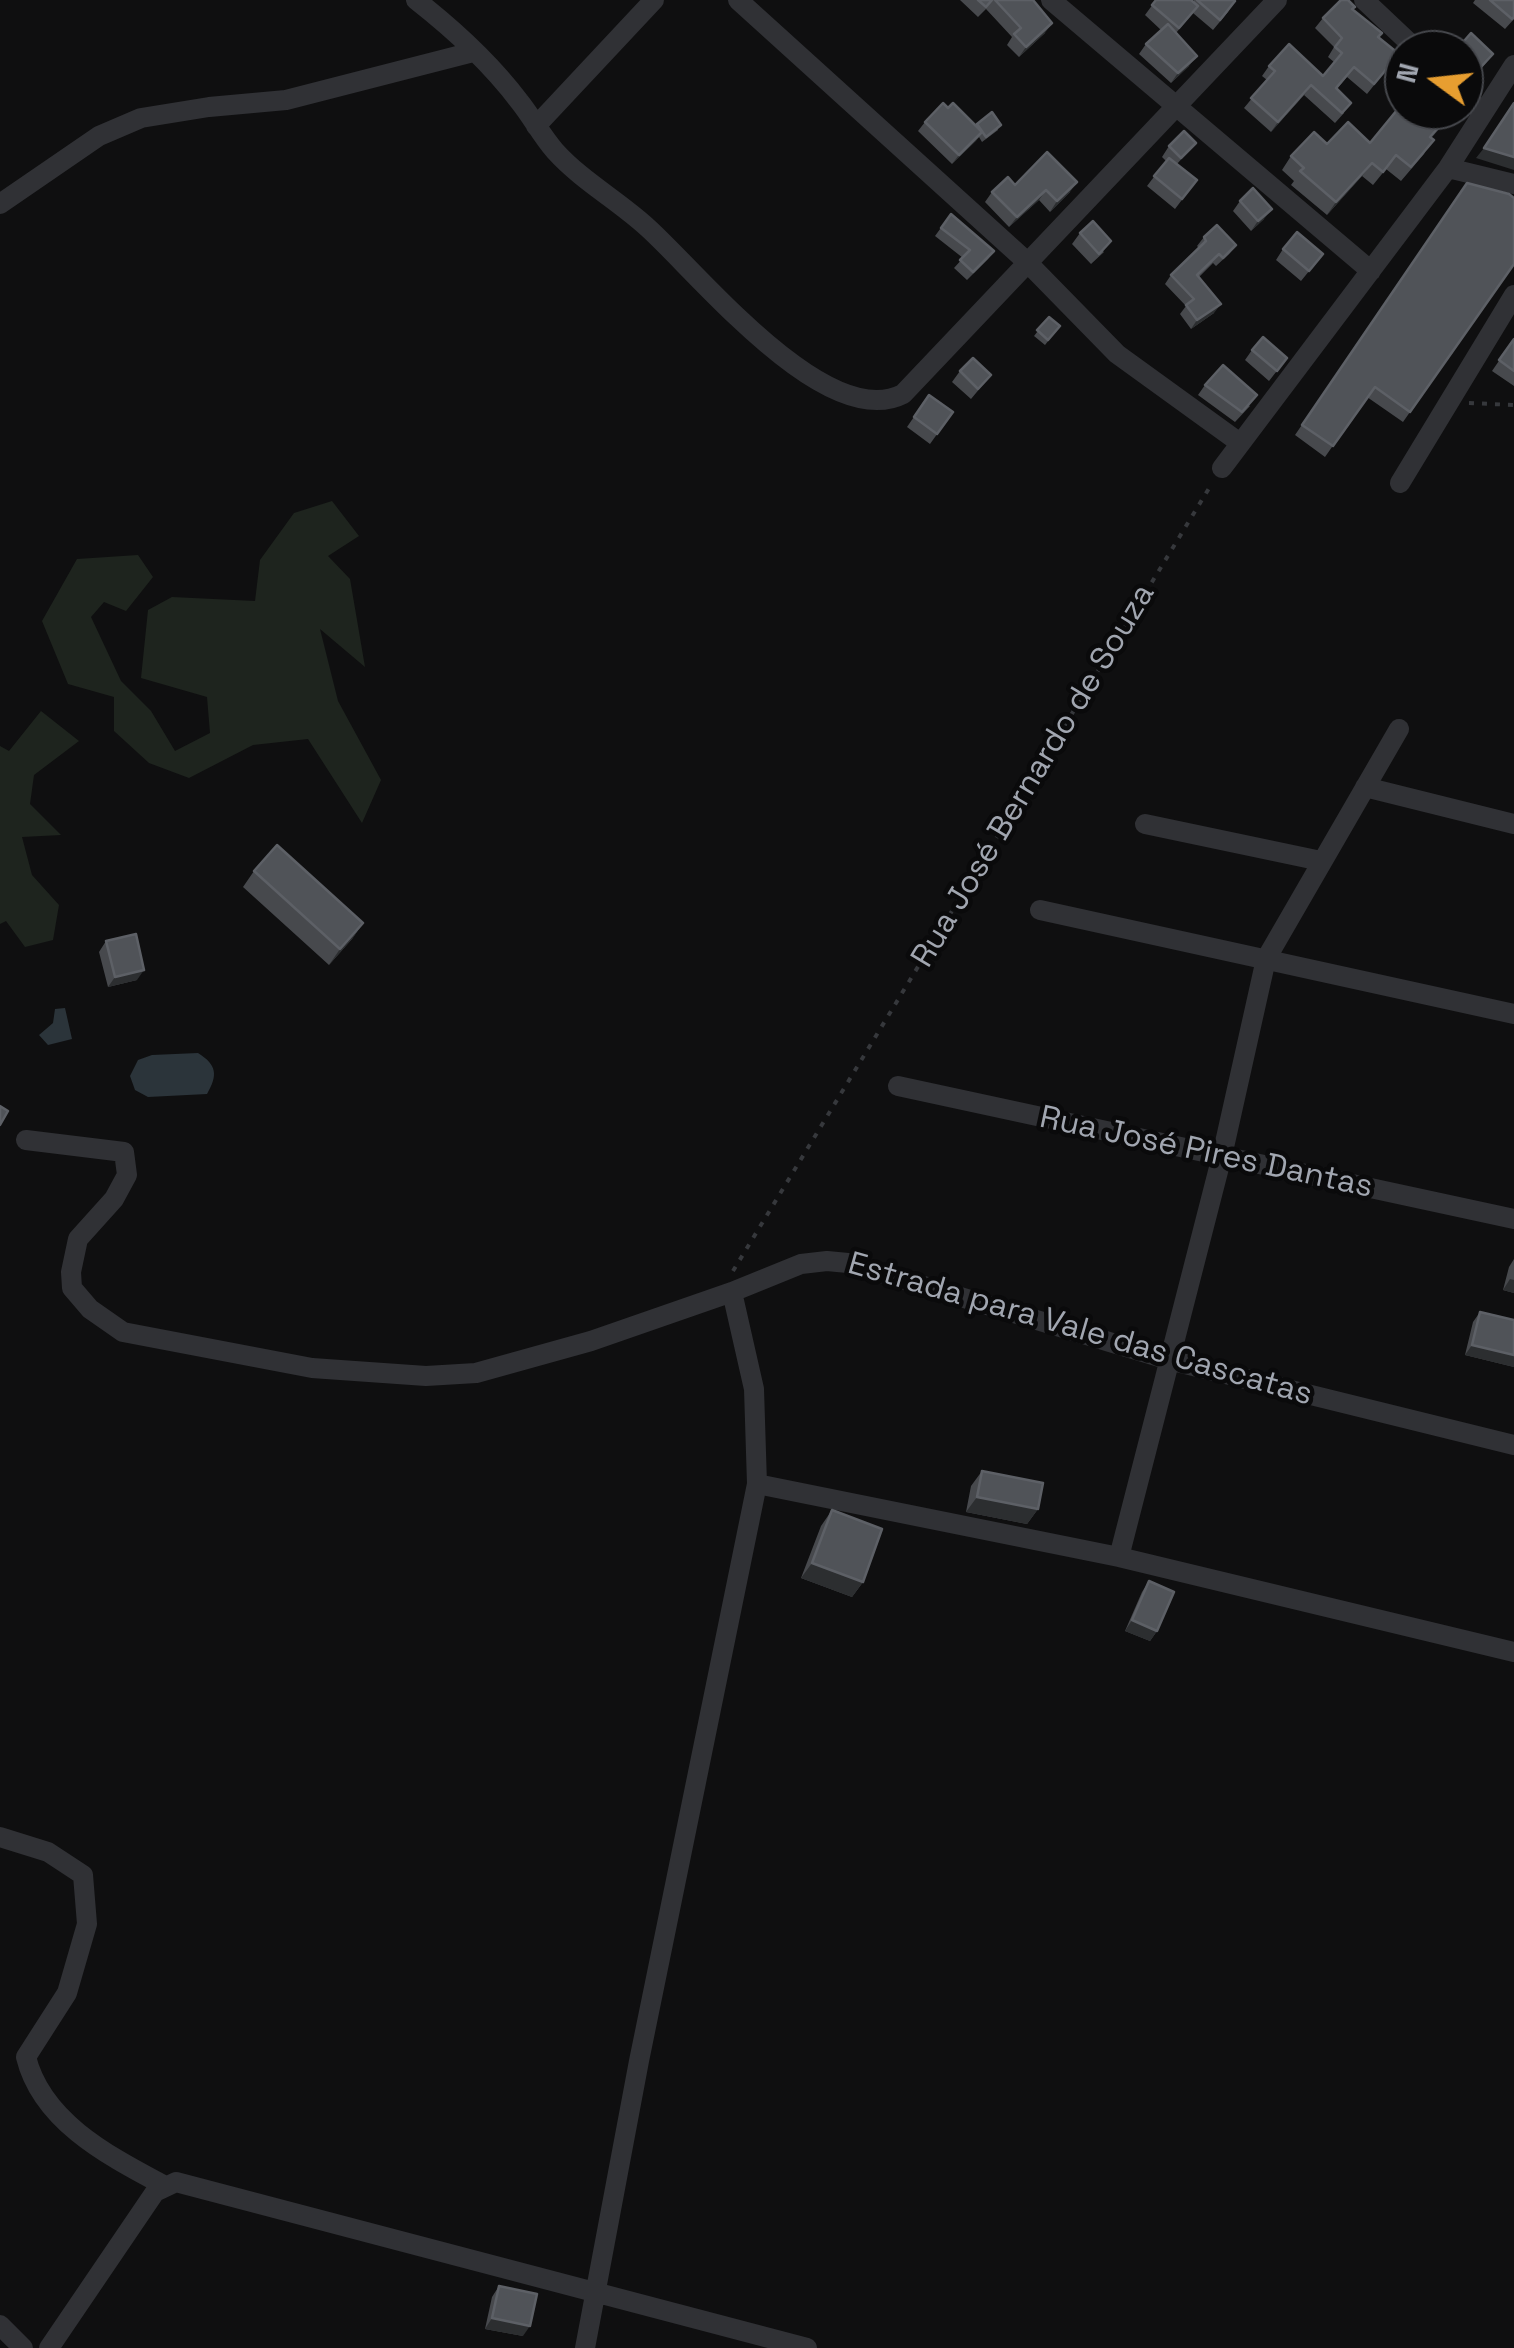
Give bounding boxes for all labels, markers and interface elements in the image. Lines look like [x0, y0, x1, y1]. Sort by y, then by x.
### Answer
north arrow [1384, 30, 1484, 130]
text: N [1387, 59, 1427, 86]
street label: Rua José Bernardo de Souza [904, 577, 1164, 975]
street label: Rua José Pires Dantas [1036, 1099, 1376, 1207]
street label: Estrada para Vale das Cascatas [843, 1245, 1317, 1415]

